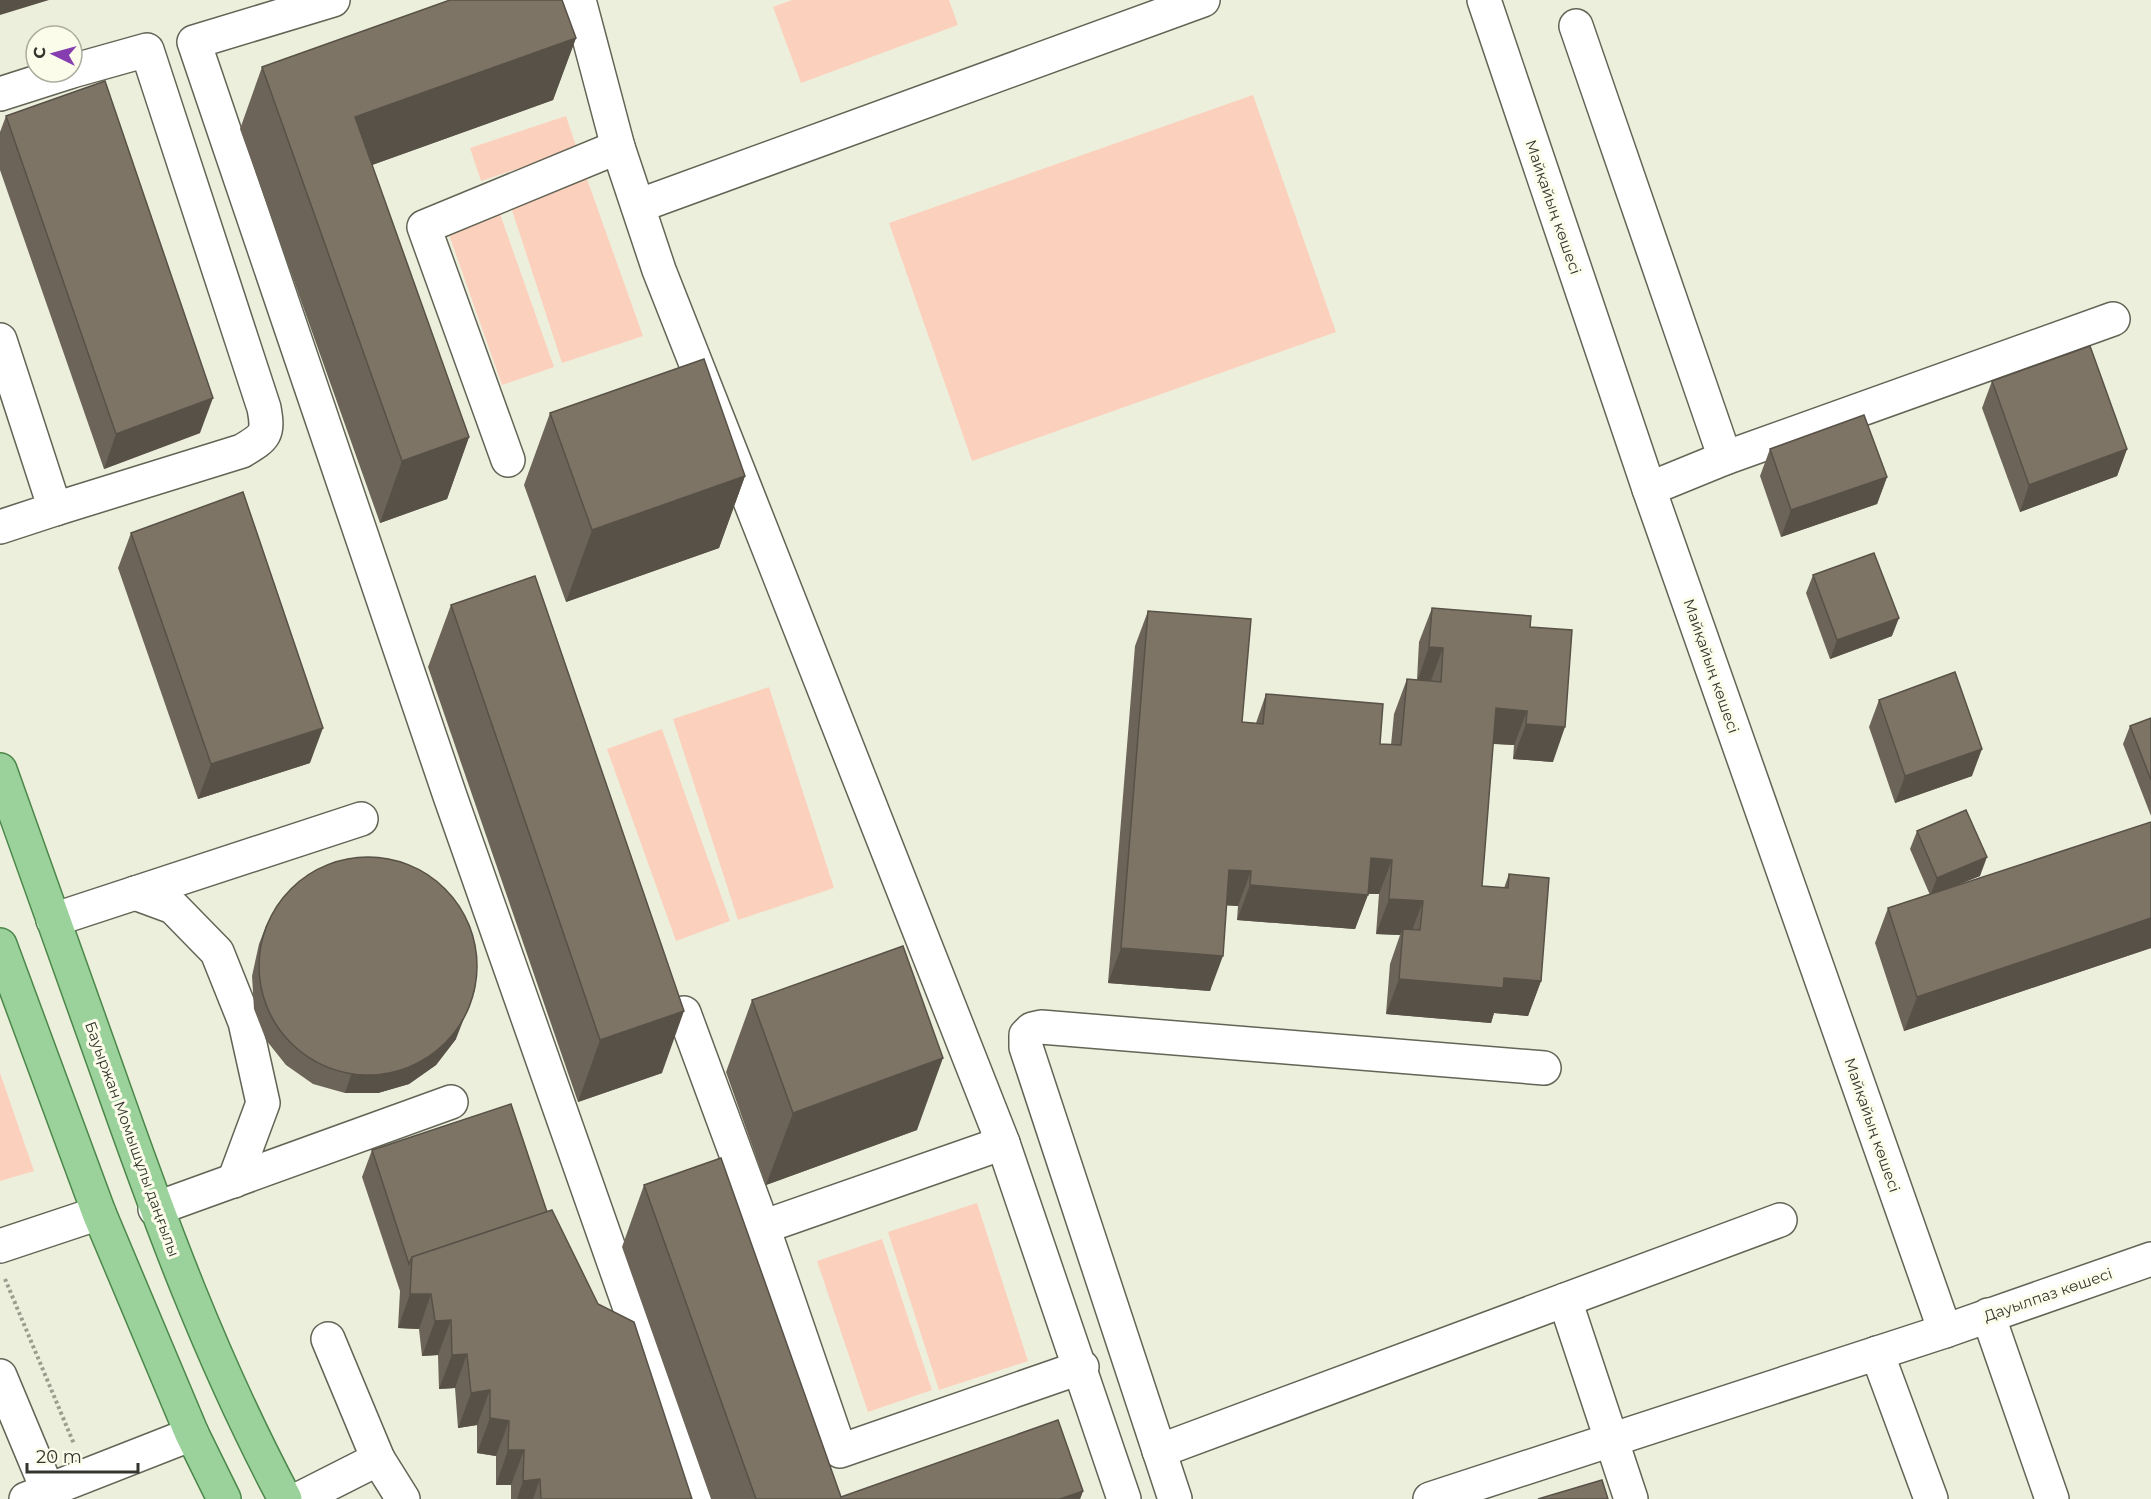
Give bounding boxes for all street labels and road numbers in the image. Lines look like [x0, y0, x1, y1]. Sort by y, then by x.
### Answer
street label: Майқайың көшесі [1522, 137, 1585, 277]
street label: Майқайың көшесі [1680, 596, 1743, 736]
street label: Бауыржан Момышұлы даңғылы [81, 1019, 184, 1259]
street label: Майқайың көшесі [1841, 1055, 1904, 1195]
street label: Дауылпаз көшесі [1981, 1264, 2115, 1325]

